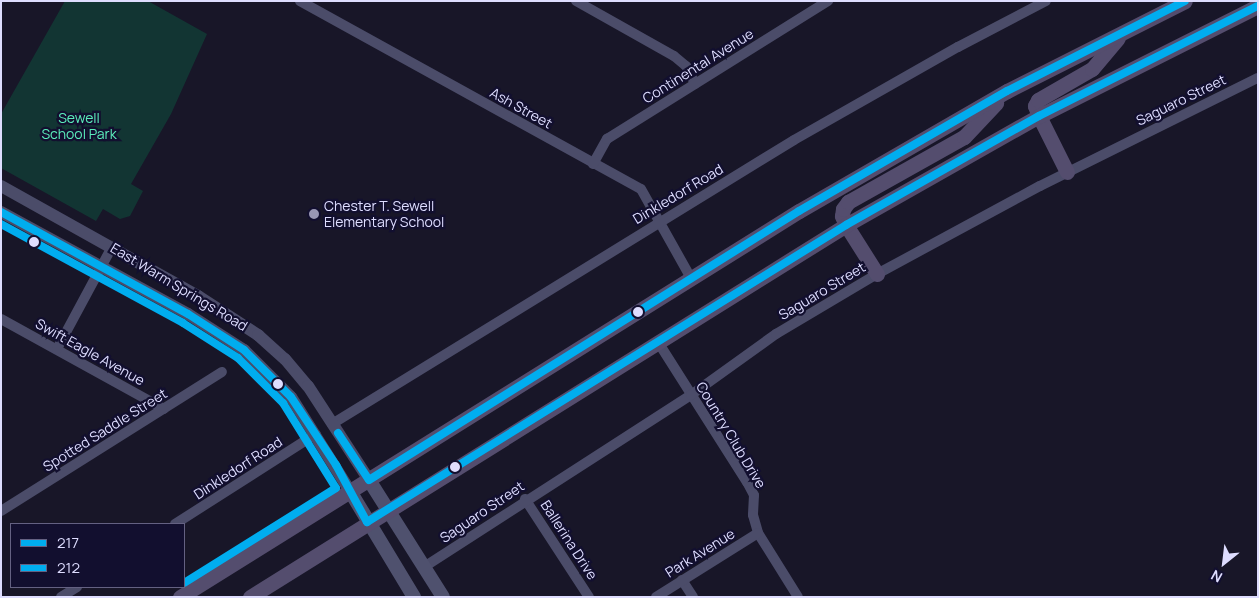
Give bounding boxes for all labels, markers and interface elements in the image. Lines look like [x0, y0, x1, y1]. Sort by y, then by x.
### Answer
street label: Continental Avenue [640, 25, 756, 107]
street label: Saguaro Street [1133, 71, 1229, 129]
street label: Ash Street [487, 84, 555, 132]
park label: Sewell School Park [41, 110, 117, 142]
street label: Dinkledorf Road [630, 161, 726, 227]
place label: Chester T. Sewell Elementary School [324, 198, 444, 230]
marker: Chester T. Sewell Elementary School [308, 208, 320, 220]
unlabelled marker [29, 237, 39, 247]
street label: East Warm Springs Road [108, 239, 250, 335]
street label: Saguaro Street [776, 259, 868, 323]
unlabelled marker [633, 307, 643, 317]
street label: Swift Eagle Avenue [32, 315, 148, 389]
unlabelled marker [273, 379, 283, 389]
street label: Country Club Drive [693, 379, 769, 491]
street label: Spotted Saddle Street [40, 385, 170, 475]
street label: Dinkledorf Road [191, 433, 285, 503]
unlabelled marker [450, 462, 460, 472]
street label: Saguaro Street [437, 478, 527, 546]
street label: Ballerina Drive [537, 497, 601, 583]
legend [10, 523, 185, 588]
street label: Park Avenue [662, 525, 738, 581]
text: 217 [57, 532, 79, 553]
north arrow [1199, 538, 1249, 588]
text: 212 [57, 557, 80, 578]
text: N [1207, 566, 1225, 587]

